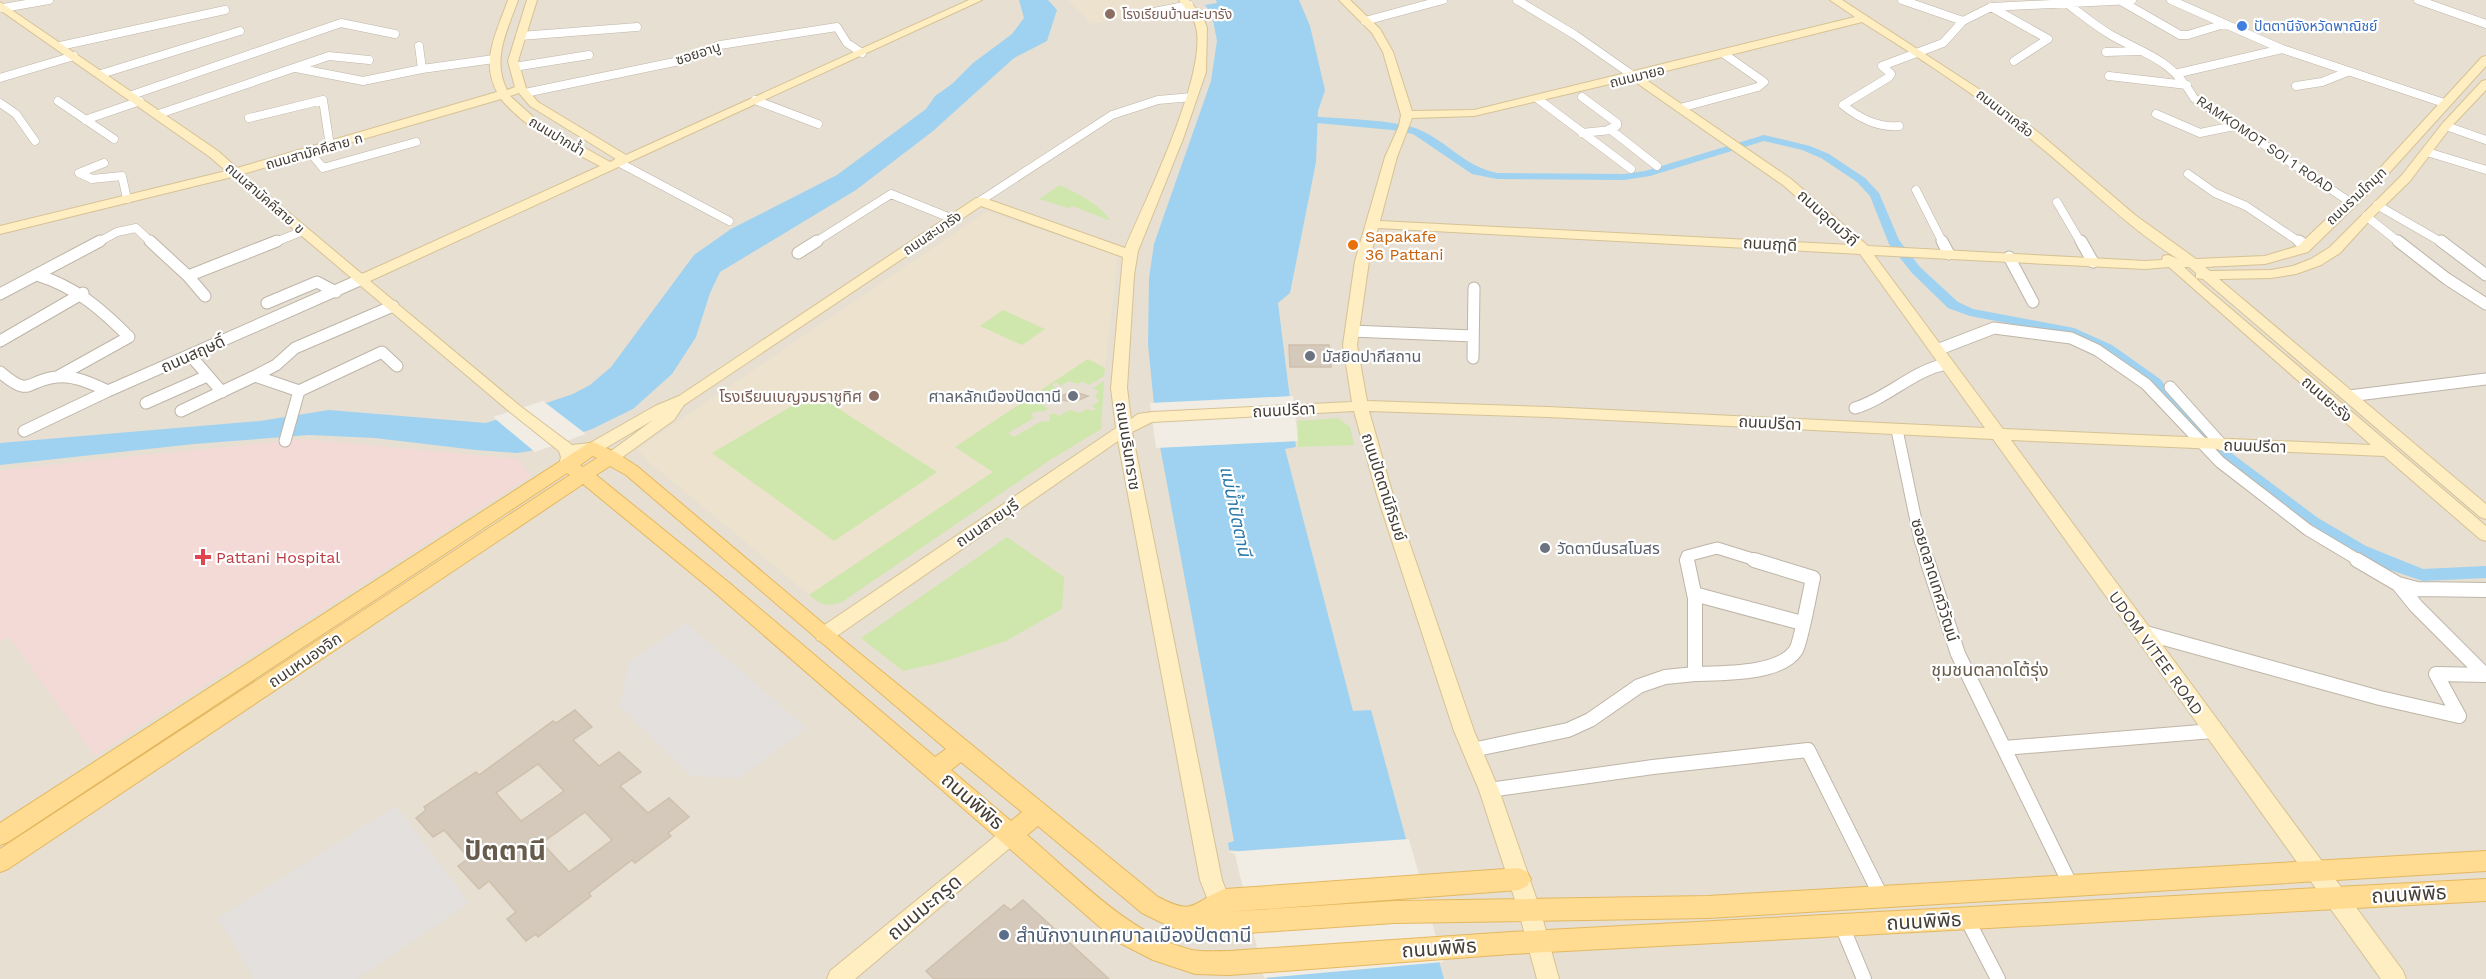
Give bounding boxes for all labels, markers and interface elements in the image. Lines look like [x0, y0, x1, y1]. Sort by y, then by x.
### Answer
place label: โรงเรียนบ้านสะบารัง [1122, 6, 1232, 22]
marker: โรงเรียนบ้านสะบารัง [1103, 7, 1117, 21]
place label: ปัตตานีจังหวัดพาณิชย์ [2254, 18, 2378, 34]
marker: ปัตตานีจังหวัดพาณิชย์ [2235, 19, 2249, 33]
street label: ซอยอาบู [674, 38, 723, 69]
street label: ถนนมายอ [1608, 61, 1666, 91]
street label: ถนนนาเกลือ [1973, 86, 2037, 140]
street label: RAMKOMOT SOI 1 ROAD [2193, 92, 2337, 196]
street label: ถนนปากน้ำ [526, 111, 589, 159]
street label: ถนนสามัคคีสาย ก [264, 129, 364, 173]
street label: ถนนสามัคคีสาย ข [222, 159, 308, 237]
street label: ถนนรามโกมุท [2323, 164, 2390, 229]
street label: ถนนอุดมวิถี [1794, 186, 1862, 250]
street label: ถนนสะบารัง [900, 208, 964, 258]
place label: Sapakafe 36 Pattani [1365, 227, 1444, 264]
street label: ถนนฤๅดี [1742, 233, 1798, 255]
marker: Sapakafe 36 Pattani [1346, 238, 1360, 252]
street label: ถนนสฤษดิ์ [158, 331, 228, 377]
place label: มัสยิดปากีสถาน [1322, 347, 1421, 366]
marker: มัสยิดปากีสถาน [1303, 349, 1317, 363]
street label: ถนนยะรัง [2298, 372, 2356, 426]
place label: โรงเรียนเบญจมราชูทิศ [719, 387, 862, 406]
place label: ศาลหลักเมืองปัตตานี [929, 387, 1061, 406]
marker: โรงเรียนเบญจมราชูทิศ [867, 389, 881, 403]
marker: ศาลหลักเมืองปัตตานี [1066, 389, 1080, 403]
street label: ถนนปรีดา [1252, 399, 1316, 421]
street label: ถนนนรินทราช [1112, 400, 1144, 492]
street label: ถนนปรีดา [1738, 412, 1802, 434]
street label: ถนนปัตตานีภิรมย์ [1358, 431, 1410, 543]
street label: ถนนปรีดา [2223, 435, 2287, 457]
water label: แม่น้ำปัตตานี [1216, 464, 1258, 560]
street label: ถนนสายบุรี [952, 495, 1022, 551]
street label: ซอยตลาดเทศวิวัฒน์ [1907, 516, 1963, 644]
place label: วัดตานีนรสโมสร [1557, 539, 1660, 558]
marker: วัดตานีนรสโมสร [1538, 541, 1552, 555]
marker: Pattani Hospital [194, 548, 212, 566]
place label: Pattani Hospital [216, 548, 340, 567]
street label: UDOM VITEE ROAD [2105, 587, 2207, 719]
street label: ถนนหนองจิก [265, 629, 345, 691]
district label: ชุมชนตลาดโต้รุ่ง [1931, 659, 2049, 681]
street label: ถนนพิพิธ [937, 767, 1009, 835]
district label: ปัตตานี [464, 835, 546, 867]
street label: ถนนมะกรูด [882, 869, 967, 946]
street label: ถนนพิพิธ [2371, 880, 2447, 908]
street label: ถนนพิพิธ [1886, 907, 1962, 935]
place label: สำนักงานเทศบาลเมืองปัตตานี [1016, 923, 1252, 947]
marker: สำนักงานเทศบาลเมืองปัตตานี [997, 928, 1011, 942]
street label: ถนนพิพิธ [1401, 933, 1477, 963]

